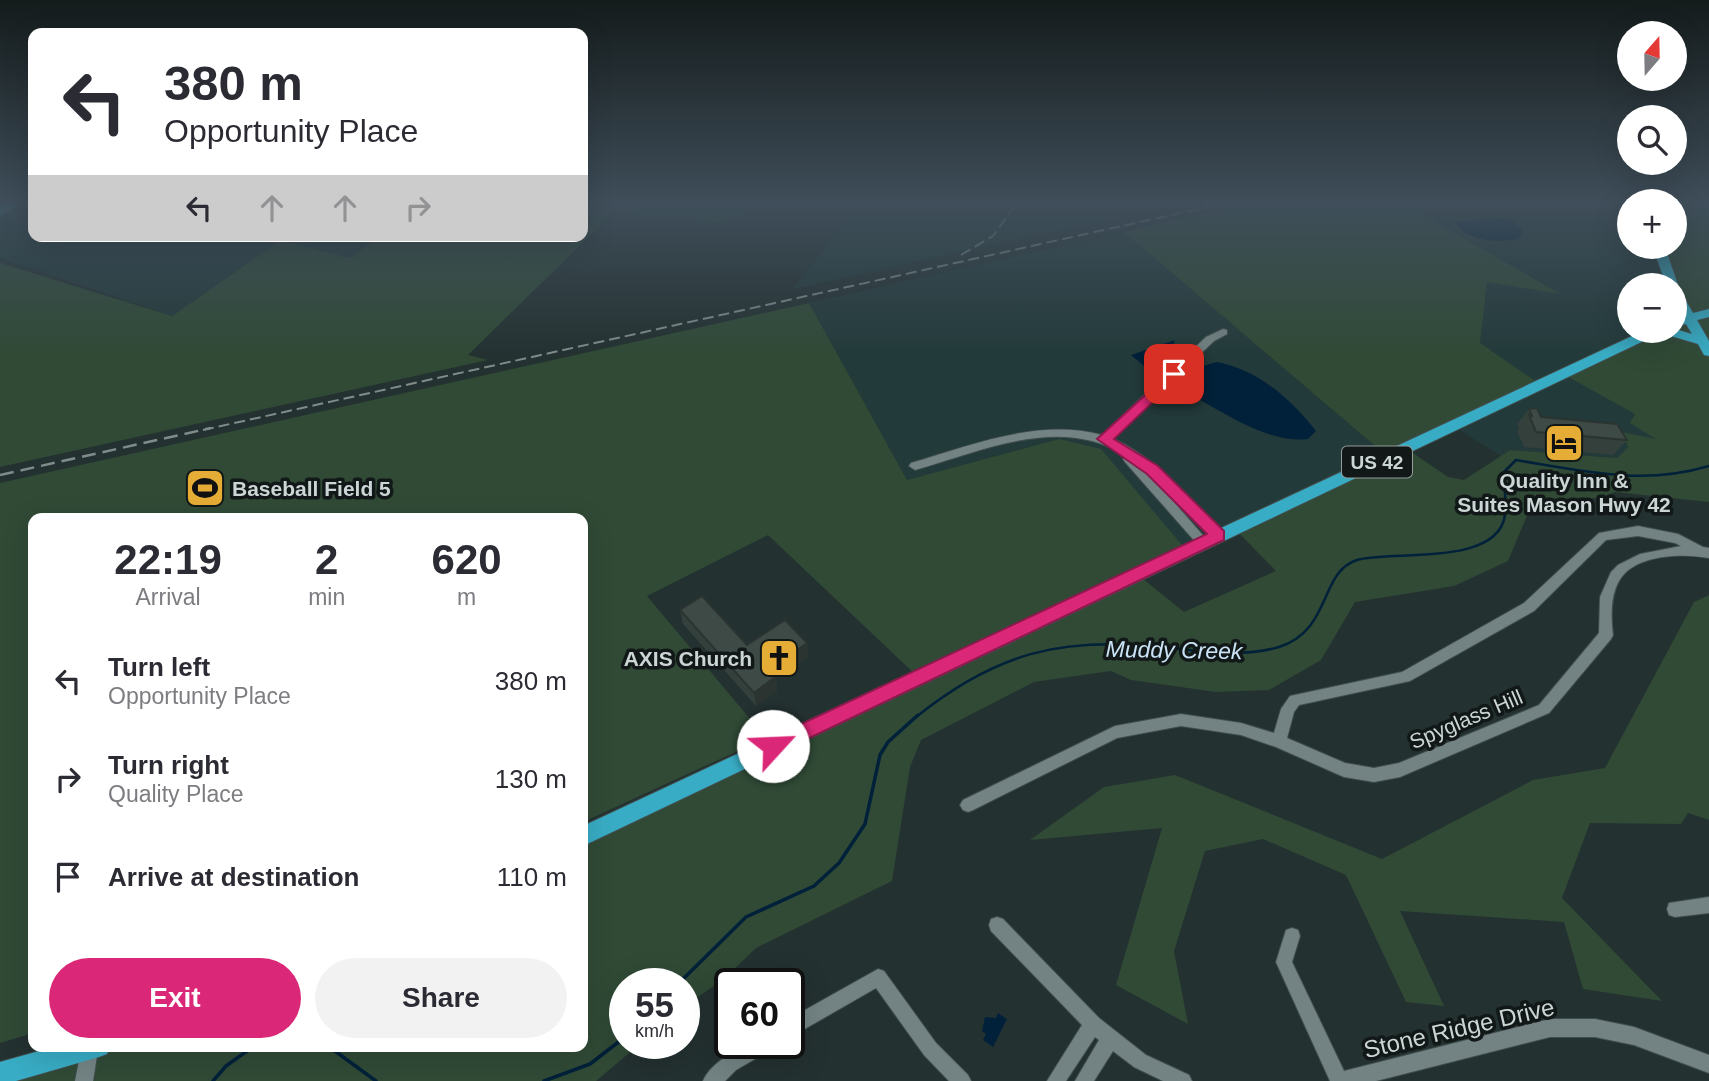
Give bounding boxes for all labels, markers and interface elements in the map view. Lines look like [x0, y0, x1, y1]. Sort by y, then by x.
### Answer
north arrow [1617, 21, 1687, 91]
map controls [1617, 21, 1687, 343]
icon: left [49, 56, 140, 147]
text: 380 m [164, 56, 303, 110]
button: search [1617, 105, 1687, 175]
text: Opportunity Place [164, 113, 418, 149]
icon: left [180, 189, 218, 227]
icon: ahead [253, 189, 291, 227]
icon: ahead [326, 189, 364, 227]
icon: right [399, 189, 437, 227]
button: + [1617, 189, 1687, 259]
button: − [1617, 273, 1687, 343]
pin [1144, 344, 1204, 404]
icon: arrive [1155, 355, 1193, 393]
hotel icon: Quality Inn & Suites Mason Hwy 42 [1543, 422, 1585, 464]
road number: US 42 [1342, 446, 1412, 477]
sports icon: Baseball Field 5 [184, 467, 226, 509]
place label: Quality Inn & Suites Mason Hwy 42 [1457, 469, 1671, 516]
place label: Baseball Field 5 [232, 477, 391, 500]
text: 22:19 [114, 536, 222, 583]
text: 2 [315, 536, 338, 583]
text: 620 [432, 536, 502, 583]
text: Arrival [135, 584, 201, 610]
text: min [308, 584, 345, 610]
text: m [457, 584, 476, 610]
water label: Muddy Creek [1105, 636, 1244, 664]
church icon: AXIS Church [758, 637, 800, 679]
place label: AXIS Church [624, 647, 752, 670]
text: Turn left [108, 652, 210, 682]
icon: left [49, 662, 87, 700]
text: 380 m [495, 666, 567, 696]
text: Opportunity Place [108, 683, 291, 709]
street label: Spyglass Hill [1406, 685, 1526, 753]
position arrow [736, 709, 810, 783]
text: Turn right [108, 750, 229, 780]
icon: right [49, 760, 87, 798]
text: 130 m [495, 764, 567, 794]
text: Quality Place [108, 781, 244, 807]
icon: arrive [49, 858, 87, 896]
text: Arrive at destination [108, 862, 359, 892]
text: 110 m [497, 862, 567, 892]
button: Exit [49, 958, 301, 1038]
button: Share [315, 958, 567, 1038]
speed limit sign: 60 [714, 968, 805, 1059]
text: 55 [635, 985, 674, 1024]
street label: Stone Ridge Drive [1361, 993, 1557, 1063]
text: km/h [635, 1021, 674, 1041]

